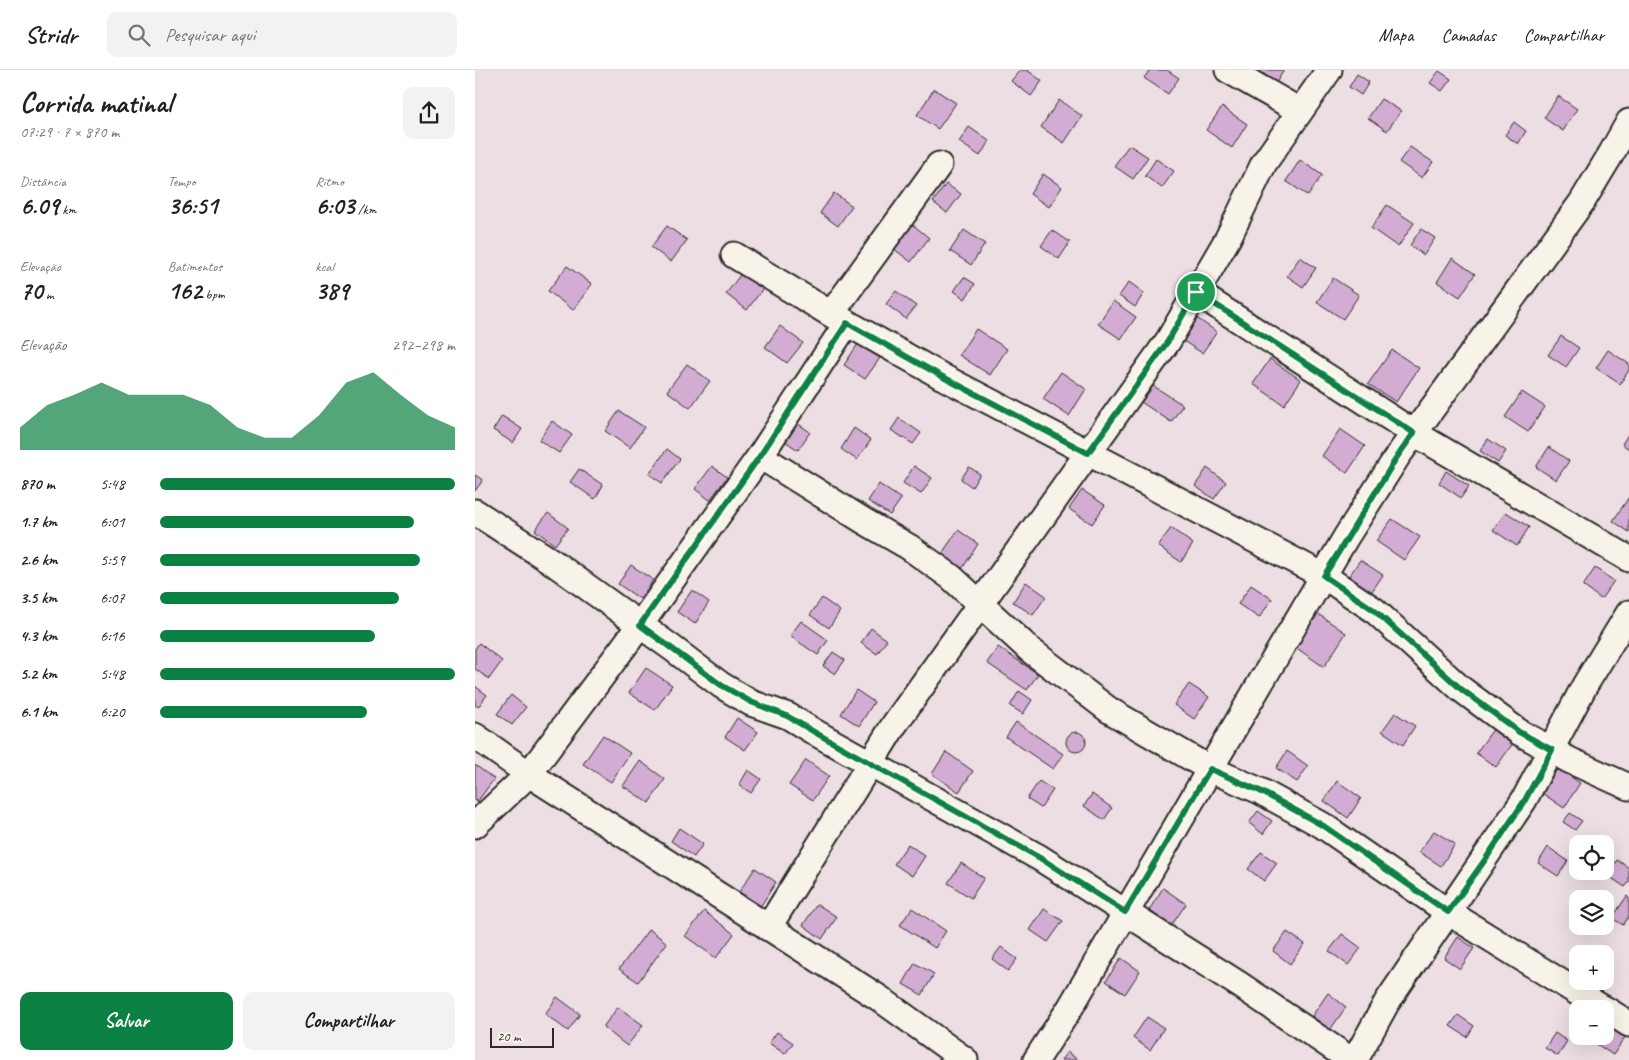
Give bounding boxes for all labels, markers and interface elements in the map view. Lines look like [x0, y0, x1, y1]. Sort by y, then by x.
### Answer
search box [107, 12, 457, 57]
text: Stridr [25, 20, 77, 50]
icon: search [125, 21, 153, 49]
text: Pesquisar aqui [165, 23, 255, 47]
text: Mapa [1379, 24, 1413, 46]
text: Camadas [1441, 24, 1496, 46]
text: Compartilhar [1524, 24, 1604, 46]
text: Corrida matinal [20, 85, 172, 120]
button: share [403, 87, 455, 139]
text: 07:29 · 7 × 870 m [20, 122, 119, 142]
text: Distância [20, 173, 66, 190]
text: Tempo [168, 173, 195, 190]
text: Ritmo [315, 173, 344, 190]
text: 6.09 [20, 190, 59, 222]
text: 36:51 [168, 190, 218, 222]
text: 6:03 [315, 190, 355, 222]
text: km [59, 201, 76, 218]
text: /km [355, 201, 376, 218]
text: Elevação [20, 258, 61, 275]
text: Batimentos [168, 258, 222, 275]
text: kcal [315, 258, 334, 275]
pin [1175, 271, 1217, 313]
text: 70 [20, 275, 42, 307]
text: 162 [168, 275, 202, 307]
text: 389 [315, 275, 349, 307]
icon: arrive [1182, 278, 1210, 306]
text: m [42, 286, 54, 303]
text: bpm [202, 286, 225, 303]
text: Elevação [20, 335, 66, 355]
text: 292–298 m [392, 335, 455, 355]
text: 870 m [20, 474, 55, 494]
text: 5:48 [100, 474, 125, 494]
text: 1.7 km [20, 512, 57, 532]
text: 6:01 [100, 512, 125, 532]
text: 2.6 km [20, 550, 58, 570]
text: 5:59 [100, 550, 125, 570]
text: 3.5 km [20, 588, 57, 608]
text: 6:07 [100, 588, 125, 608]
text: 4.3 km [20, 626, 57, 646]
text: 6:16 [100, 626, 125, 646]
text: 5.2 km [20, 664, 57, 684]
text: 5:48 [100, 664, 125, 684]
text: 6.1 km [20, 702, 58, 722]
text: 6:20 [100, 702, 125, 722]
map controls [1569, 835, 1614, 1045]
button: locate [1569, 835, 1614, 880]
button: layers [1569, 890, 1614, 935]
button: + [1569, 945, 1614, 990]
button: Salvar [20, 992, 233, 1050]
button: Compartilhar [243, 992, 455, 1050]
button: − [1569, 1000, 1614, 1045]
scale bar [490, 1025, 554, 1048]
text: 20 m [497, 1028, 521, 1045]

